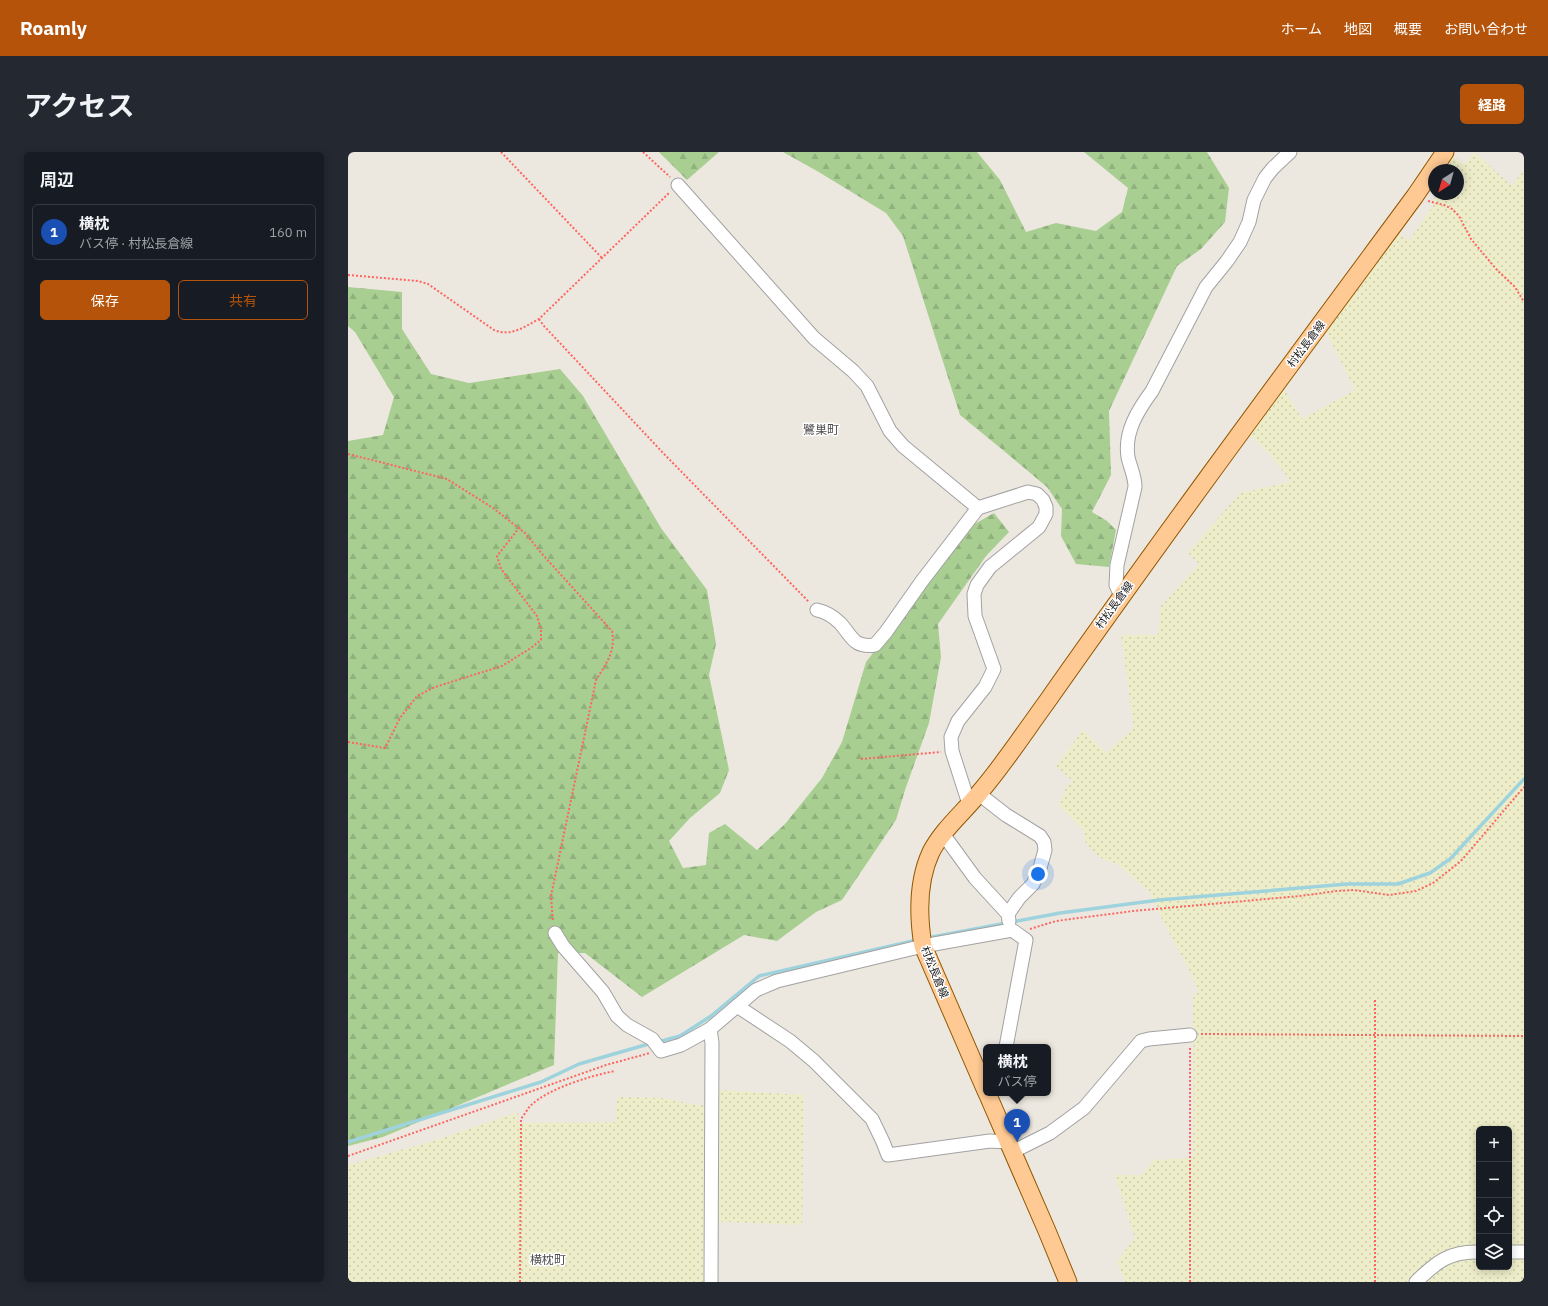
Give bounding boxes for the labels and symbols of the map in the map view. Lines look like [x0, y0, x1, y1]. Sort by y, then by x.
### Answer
north arrow [1428, 164, 1464, 200]
street label: 村松長倉線 [1284, 318, 1328, 370]
district label: 鷺巣町 [803, 422, 839, 437]
street label: 村松長倉線 [1092, 579, 1136, 631]
your location [1028, 864, 1048, 884]
street label: 村松長倉線 [918, 944, 952, 1000]
pin: 1 [1004, 1109, 1030, 1142]
district label: 横枕町 [530, 1252, 566, 1267]

